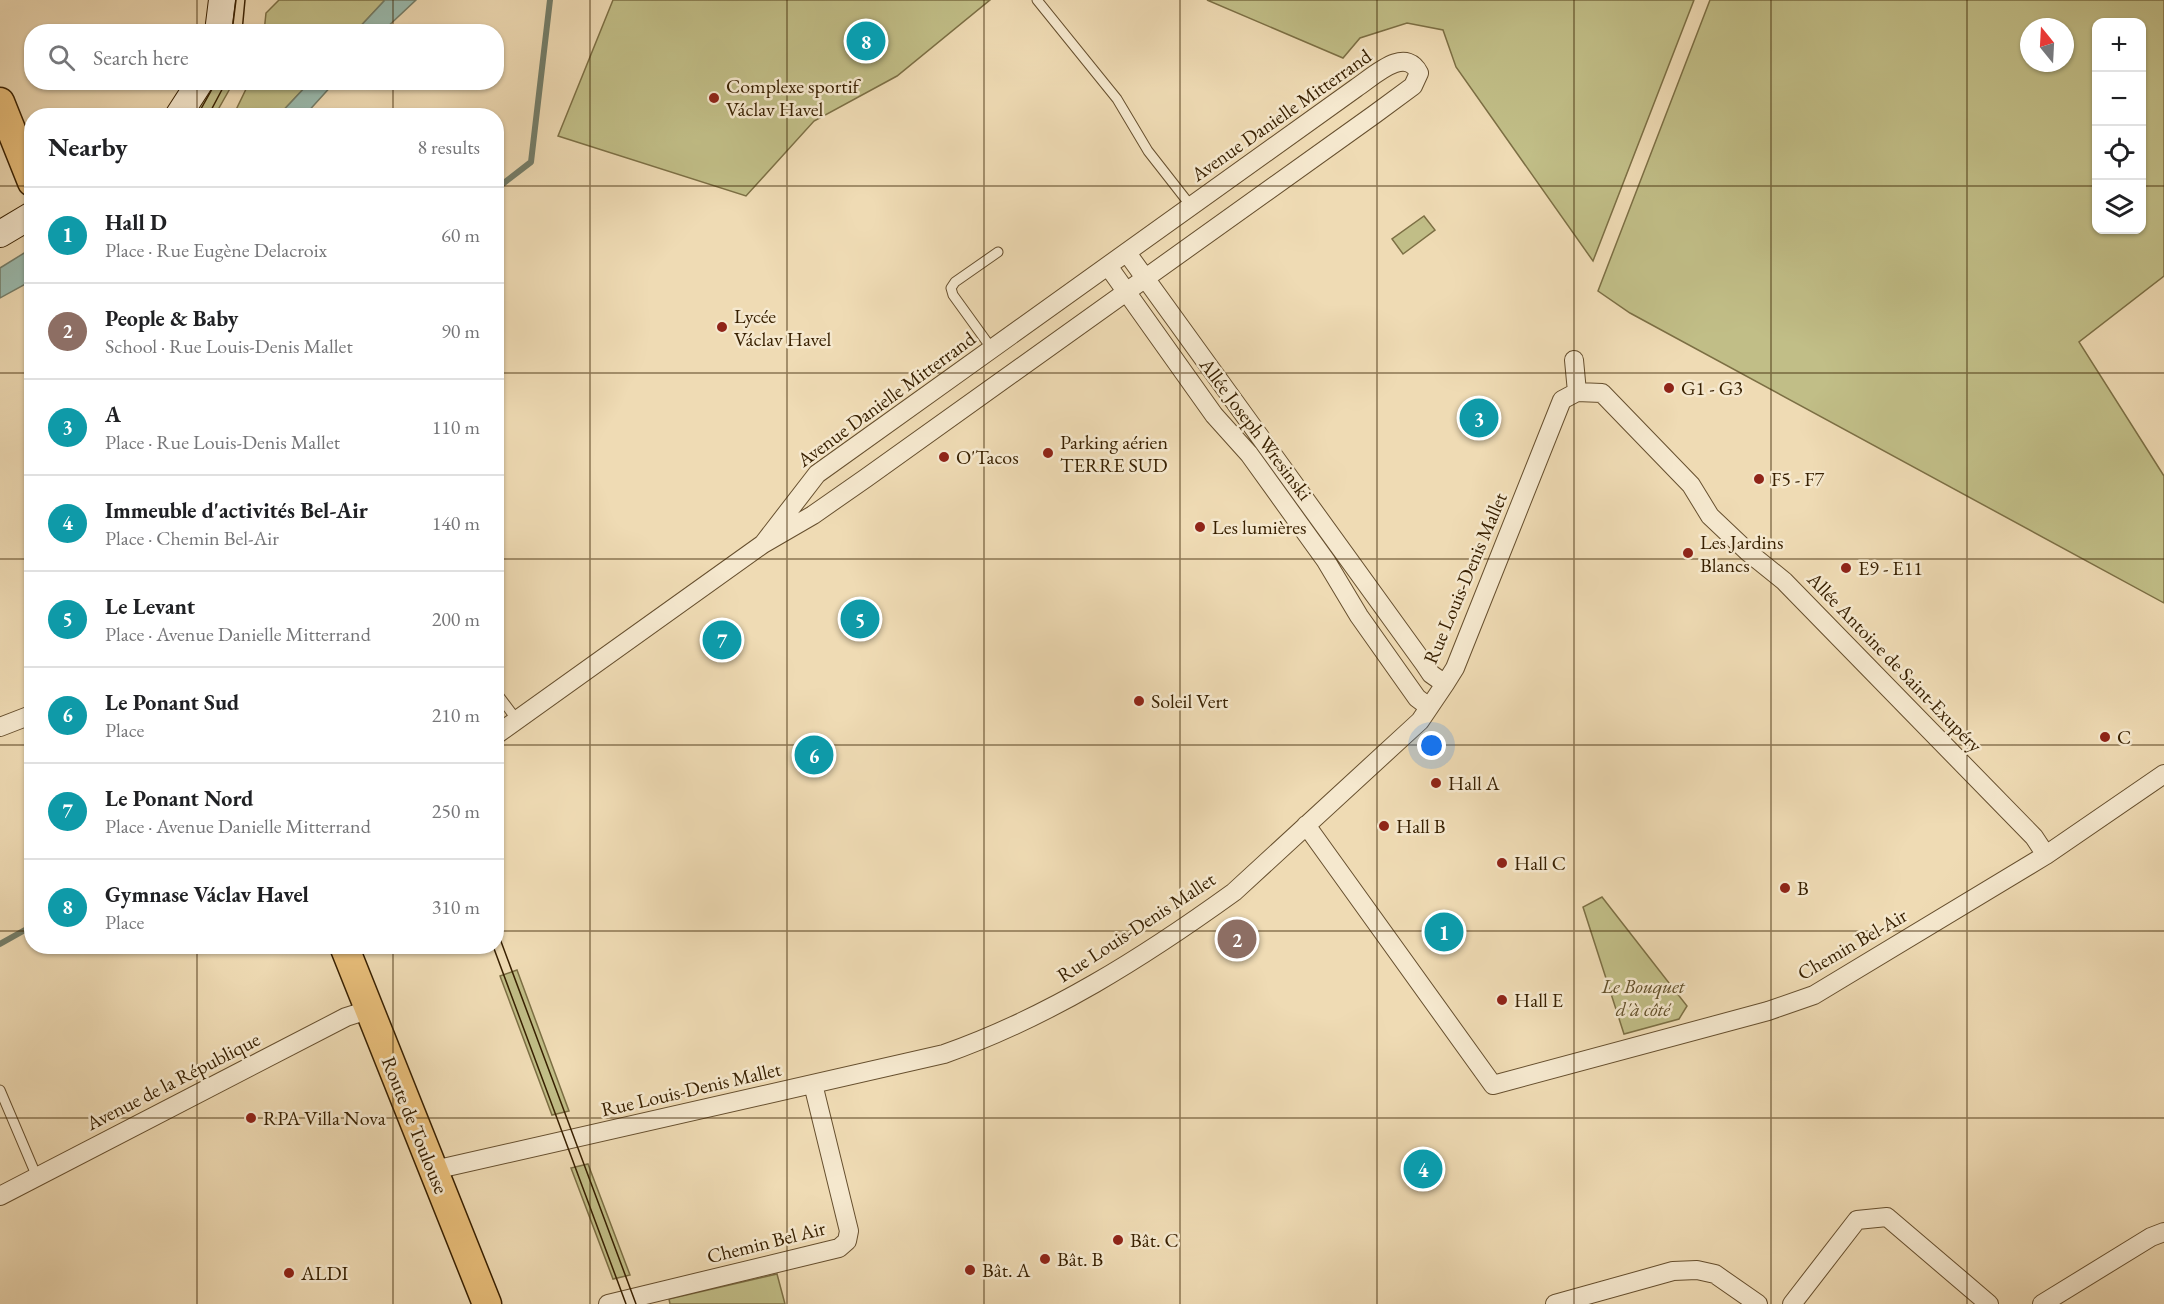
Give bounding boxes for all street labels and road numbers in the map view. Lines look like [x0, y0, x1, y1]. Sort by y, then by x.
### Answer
street label: Avenue Danielle Mitterrand [1185, 42, 1377, 188]
street label: Avenue Danielle Mitterrand [791, 325, 981, 473]
street label: Allée Joseph Wresinski [1193, 352, 1318, 506]
street label: Rue Louis-Denis Mallet [1417, 488, 1513, 668]
street label: Allée Antoine de Saint-Exupéry [1801, 566, 1988, 758]
street label: Rue Louis-Denis Mallet [1052, 866, 1221, 988]
street label: Chemin Bel-Air [1792, 902, 1912, 986]
street label: Avenue de la République [81, 1026, 264, 1137]
street label: Route de Toulouse [376, 1052, 454, 1198]
street label: Rue Louis-Denis Mallet [599, 1056, 784, 1122]
street label: Chemin Bel Air [704, 1215, 828, 1269]

